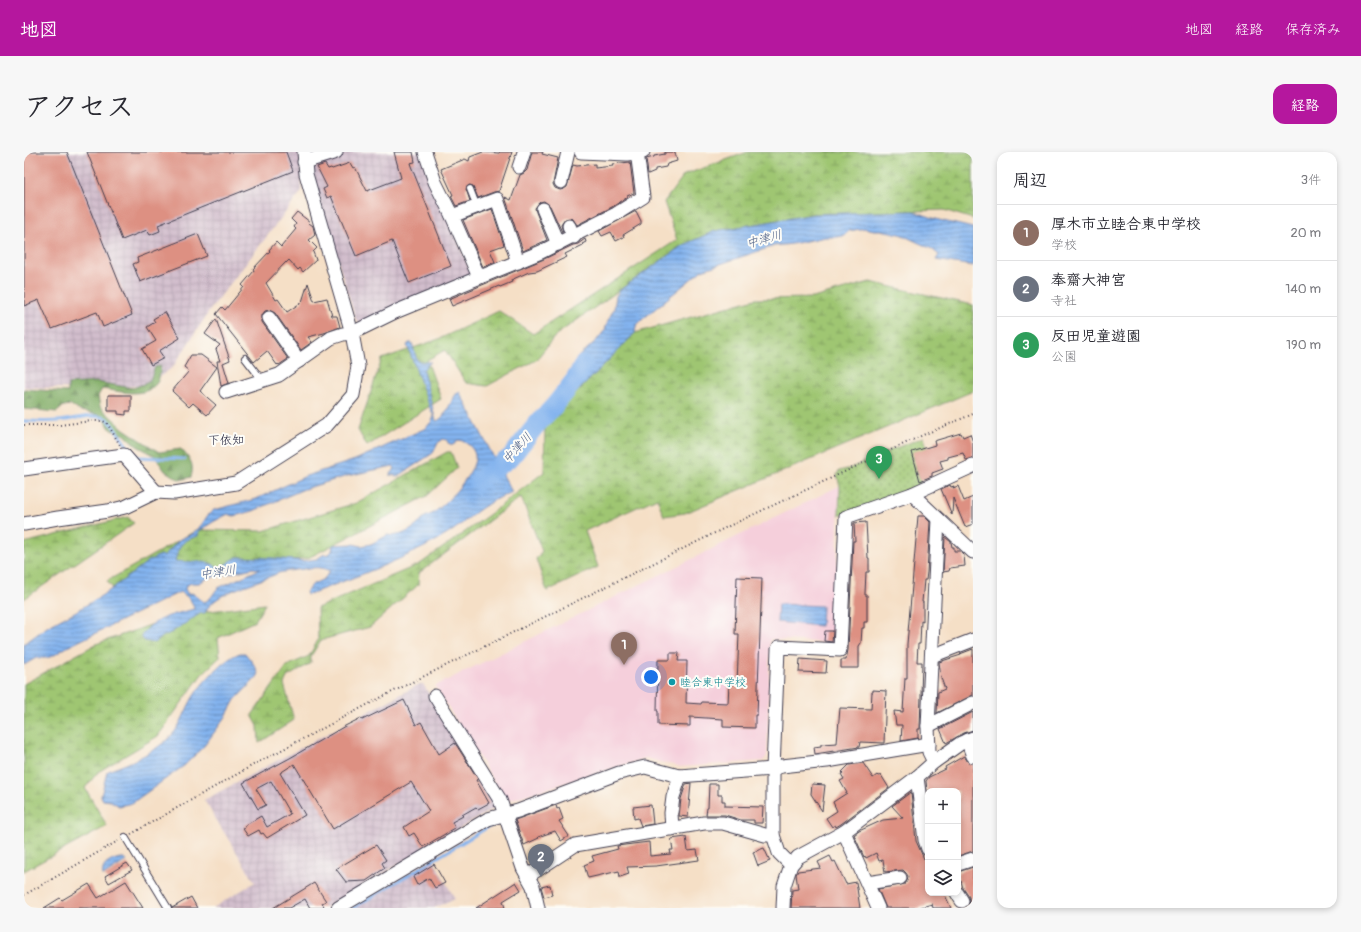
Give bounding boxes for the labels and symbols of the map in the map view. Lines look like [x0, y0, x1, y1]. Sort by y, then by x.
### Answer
water label: 中津川 [745, 227, 784, 252]
water label: 中津川 [500, 430, 535, 467]
district label: 下依知 [208, 433, 244, 448]
pin: 3 [866, 446, 892, 479]
water label: 中津川 [199, 562, 237, 583]
pin: 1 [611, 632, 637, 665]
your location [641, 667, 661, 687]
place label: 睦合東中学校 [680, 676, 746, 689]
marker: 睦合東中学校 [667, 677, 677, 687]
pin: 2 [528, 844, 554, 877]

